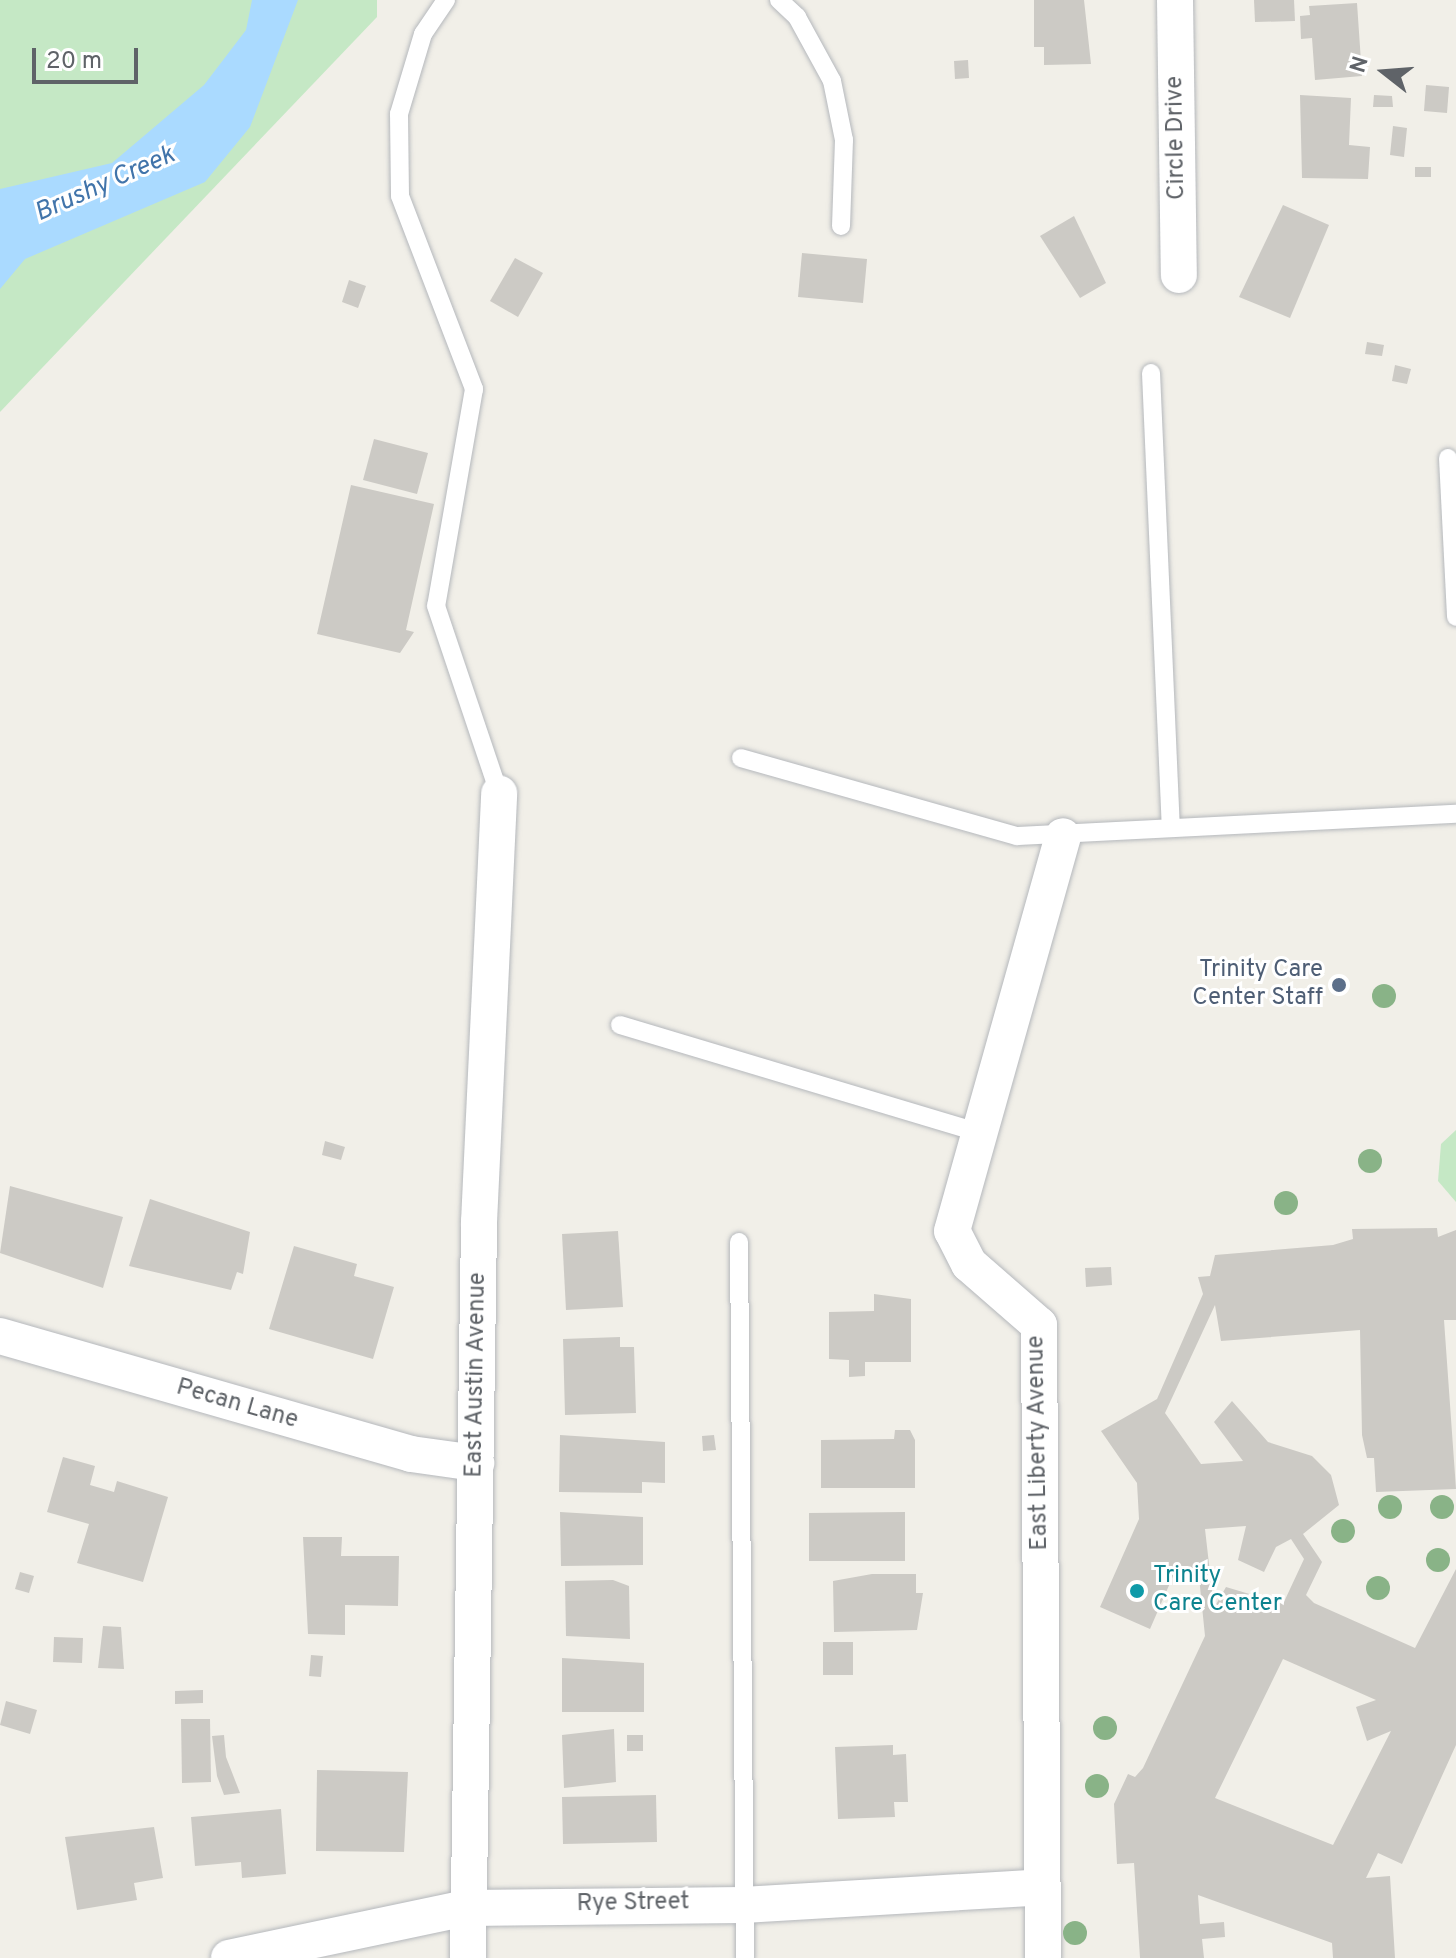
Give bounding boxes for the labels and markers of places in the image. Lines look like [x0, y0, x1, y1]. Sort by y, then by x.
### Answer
place label: Trinity Care Center Staff [1192, 957, 1323, 1013]
marker: Trinity Care Center Staff [1330, 976, 1348, 994]
place label: Trinity Care Center [1153, 1563, 1282, 1619]
marker: Trinity Care Center [1128, 1582, 1146, 1600]

